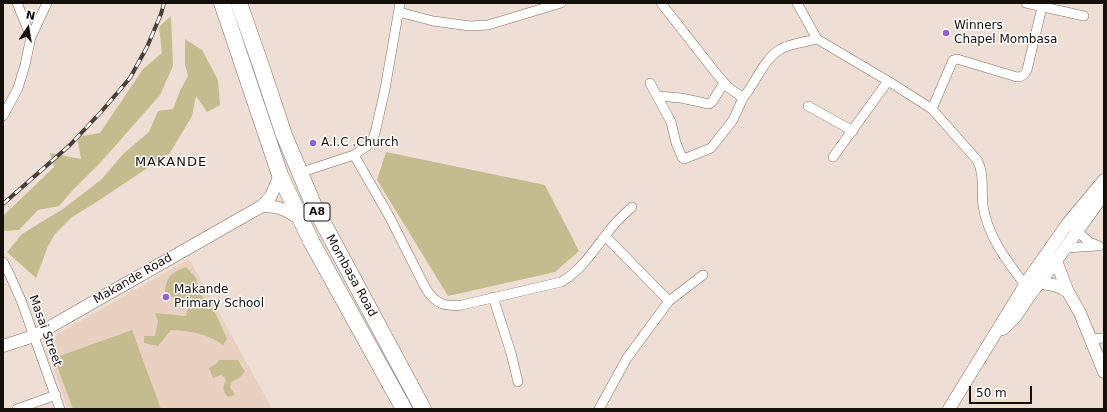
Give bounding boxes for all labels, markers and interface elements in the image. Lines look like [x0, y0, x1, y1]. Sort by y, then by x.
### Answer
north arrow [8, 8, 48, 48]
text: N [25, 8, 36, 23]
place label: Winners Chapel Mombasa [954, 19, 1057, 47]
marker: Winners Chapel Mombasa [941, 28, 951, 38]
place label: A.I.C .Church [321, 136, 399, 150]
marker: A.I.C .Church [308, 138, 318, 148]
district label: MAKANDE [135, 155, 207, 171]
road number: A8 [304, 203, 330, 221]
street label: Mombasa Road [322, 232, 380, 320]
street label: Makande Road [91, 251, 175, 307]
place label: Makande Primary School [174, 283, 264, 311]
marker: Makande Primary School [161, 292, 171, 302]
street label: Masai Street [25, 293, 65, 369]
scale bar [971, 378, 1034, 404]
text: 50 m [976, 386, 1007, 400]

